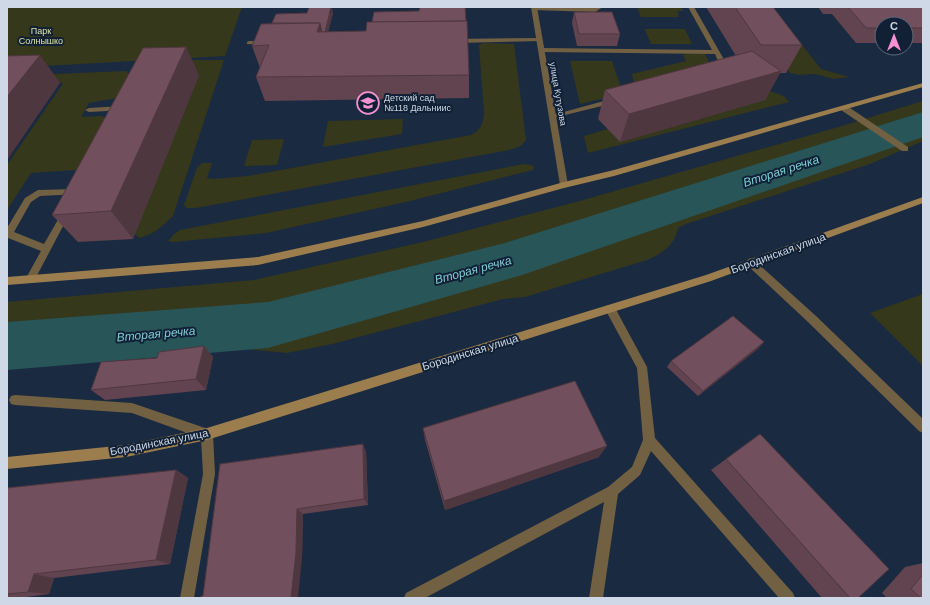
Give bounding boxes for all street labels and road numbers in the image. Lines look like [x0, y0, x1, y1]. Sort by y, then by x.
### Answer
street label: улица Кутузова [547, 61, 569, 127]
street label: Бородинская улица [729, 230, 828, 276]
street label: Бородинская улица [420, 331, 520, 372]
street label: Бородинская улица [109, 426, 210, 457]

